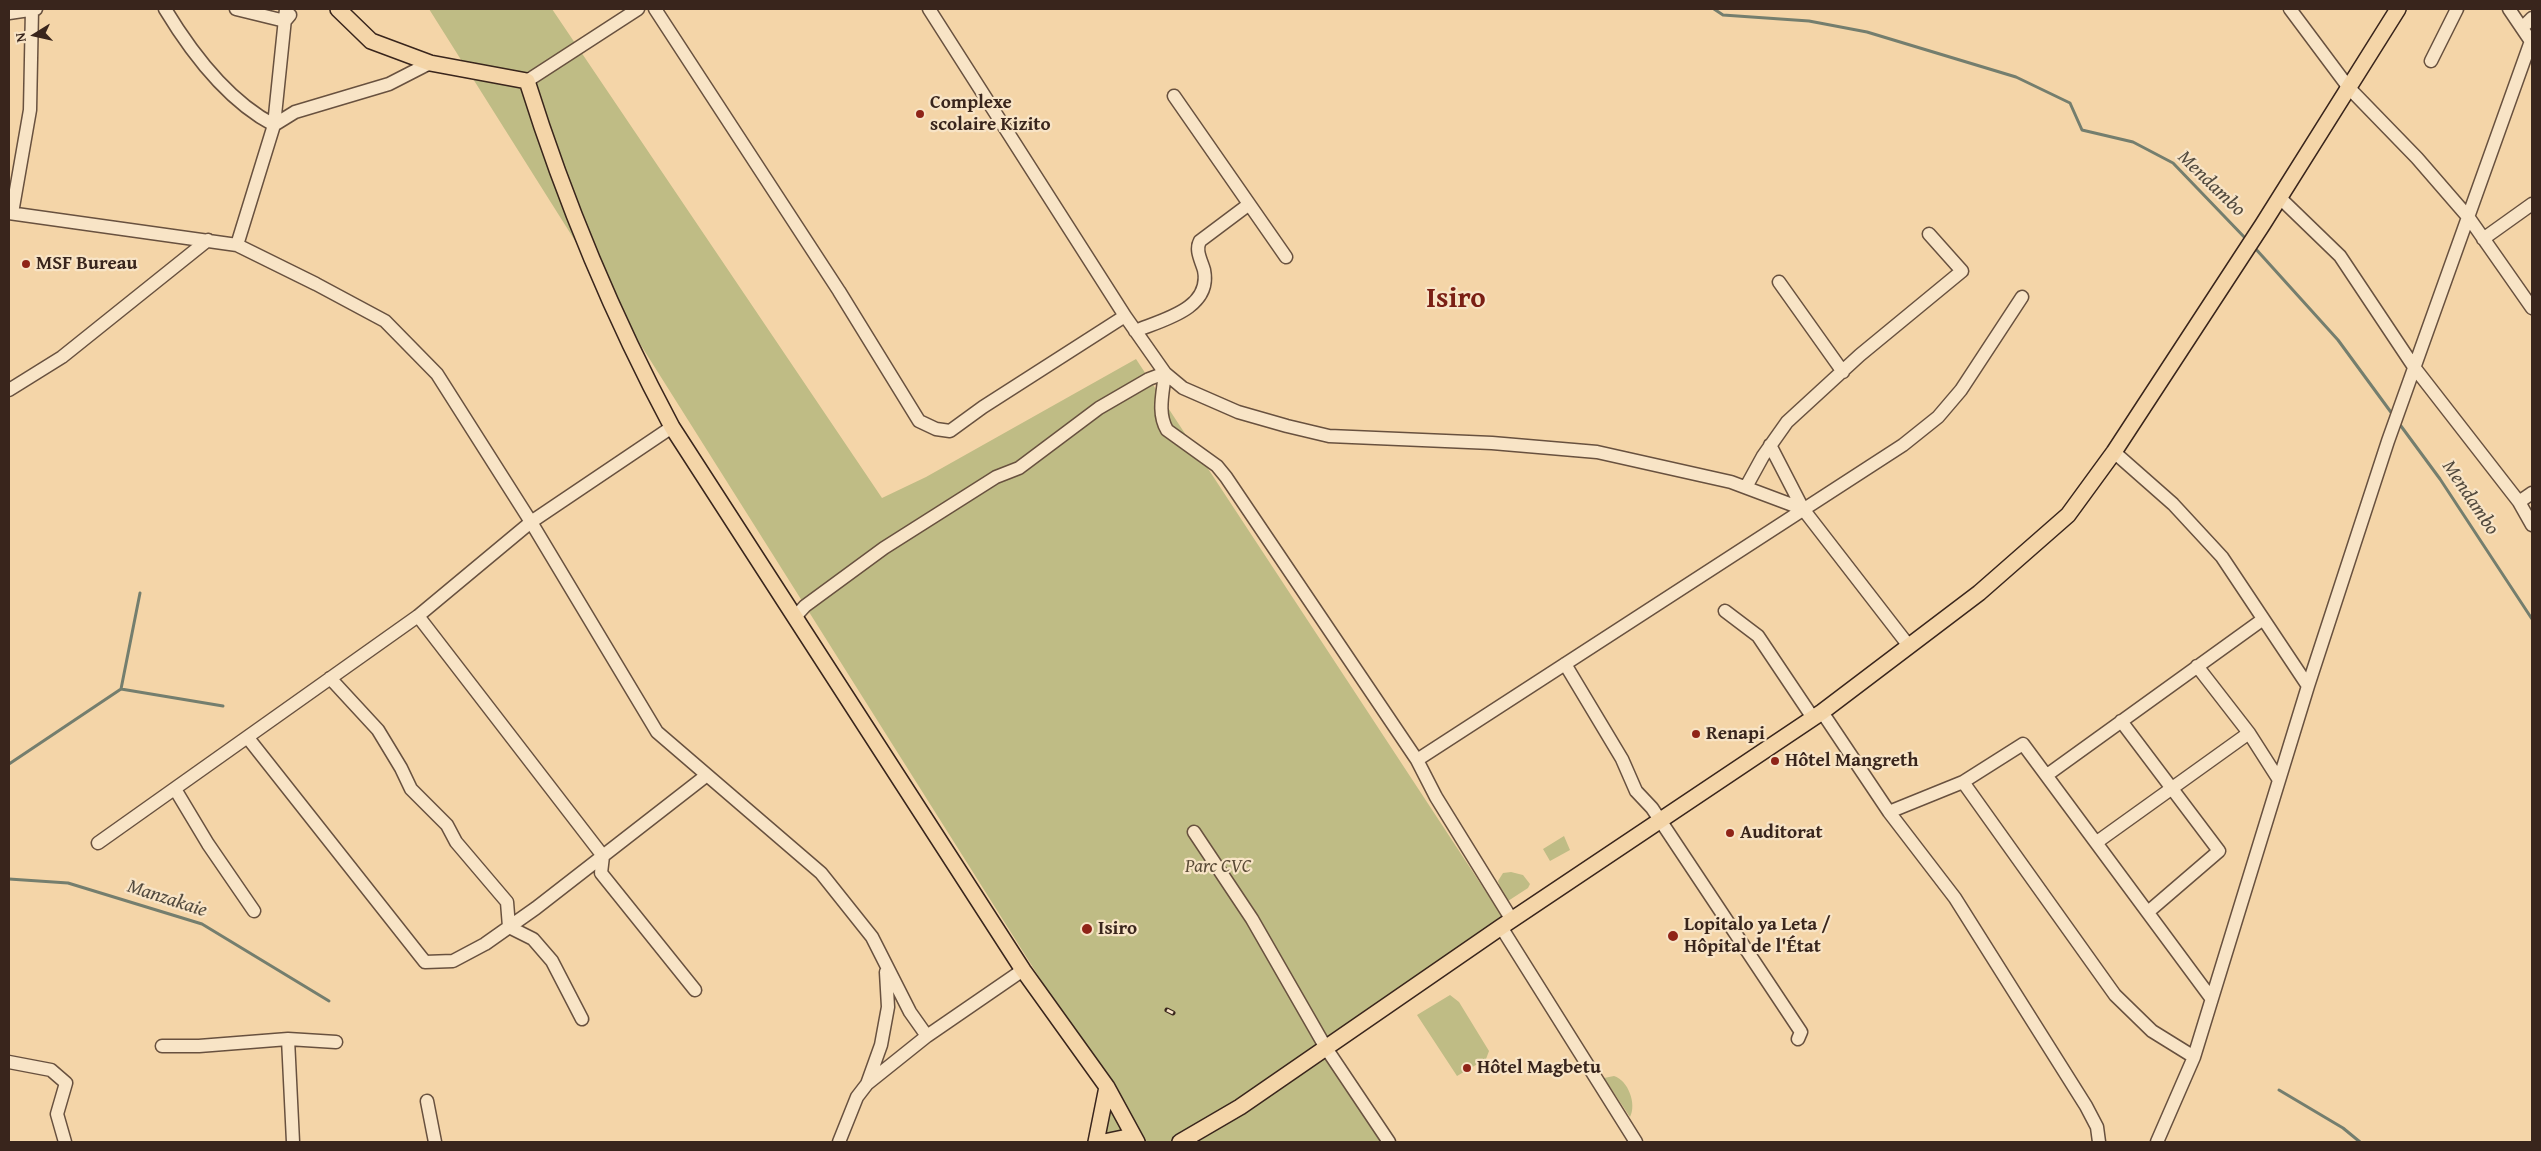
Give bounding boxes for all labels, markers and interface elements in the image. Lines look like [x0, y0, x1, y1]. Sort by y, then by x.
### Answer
north arrow [10, 10, 60, 60]
text: N [10, 31, 31, 44]
place label: Complexe scolaire Kizito [930, 92, 1051, 136]
marker: Complexe scolaire Kizito [914, 108, 926, 120]
water label: Mendambo [2172, 146, 2250, 222]
place label: MSF Bureau [36, 253, 137, 275]
marker: MSF Bureau [20, 258, 32, 270]
district label: Isiro [1426, 283, 1486, 317]
water label: Mendambo [2436, 456, 2504, 540]
place label: Renapi [1706, 723, 1765, 745]
marker: Renapi [1690, 728, 1702, 740]
place label: Hôtel Mangreth [1785, 750, 1918, 772]
marker: Hôtel Mangreth [1769, 755, 1781, 767]
place label: Auditorat [1740, 822, 1823, 844]
marker: Auditorat [1724, 827, 1736, 839]
park label: Parc CVC [1185, 856, 1251, 878]
water label: Manzakaie [124, 875, 210, 923]
place label: Lopitalo ya Leta / Hôpital de l'État [1684, 914, 1831, 958]
place label: Isiro [1098, 918, 1137, 940]
marker: Isiro [1080, 922, 1094, 936]
marker: Lopitalo ya Leta / Hôpital de l'État [1666, 929, 1680, 943]
place label: Hôtel Magbetu [1477, 1057, 1601, 1079]
marker: Hôtel Magbetu [1461, 1062, 1473, 1074]

